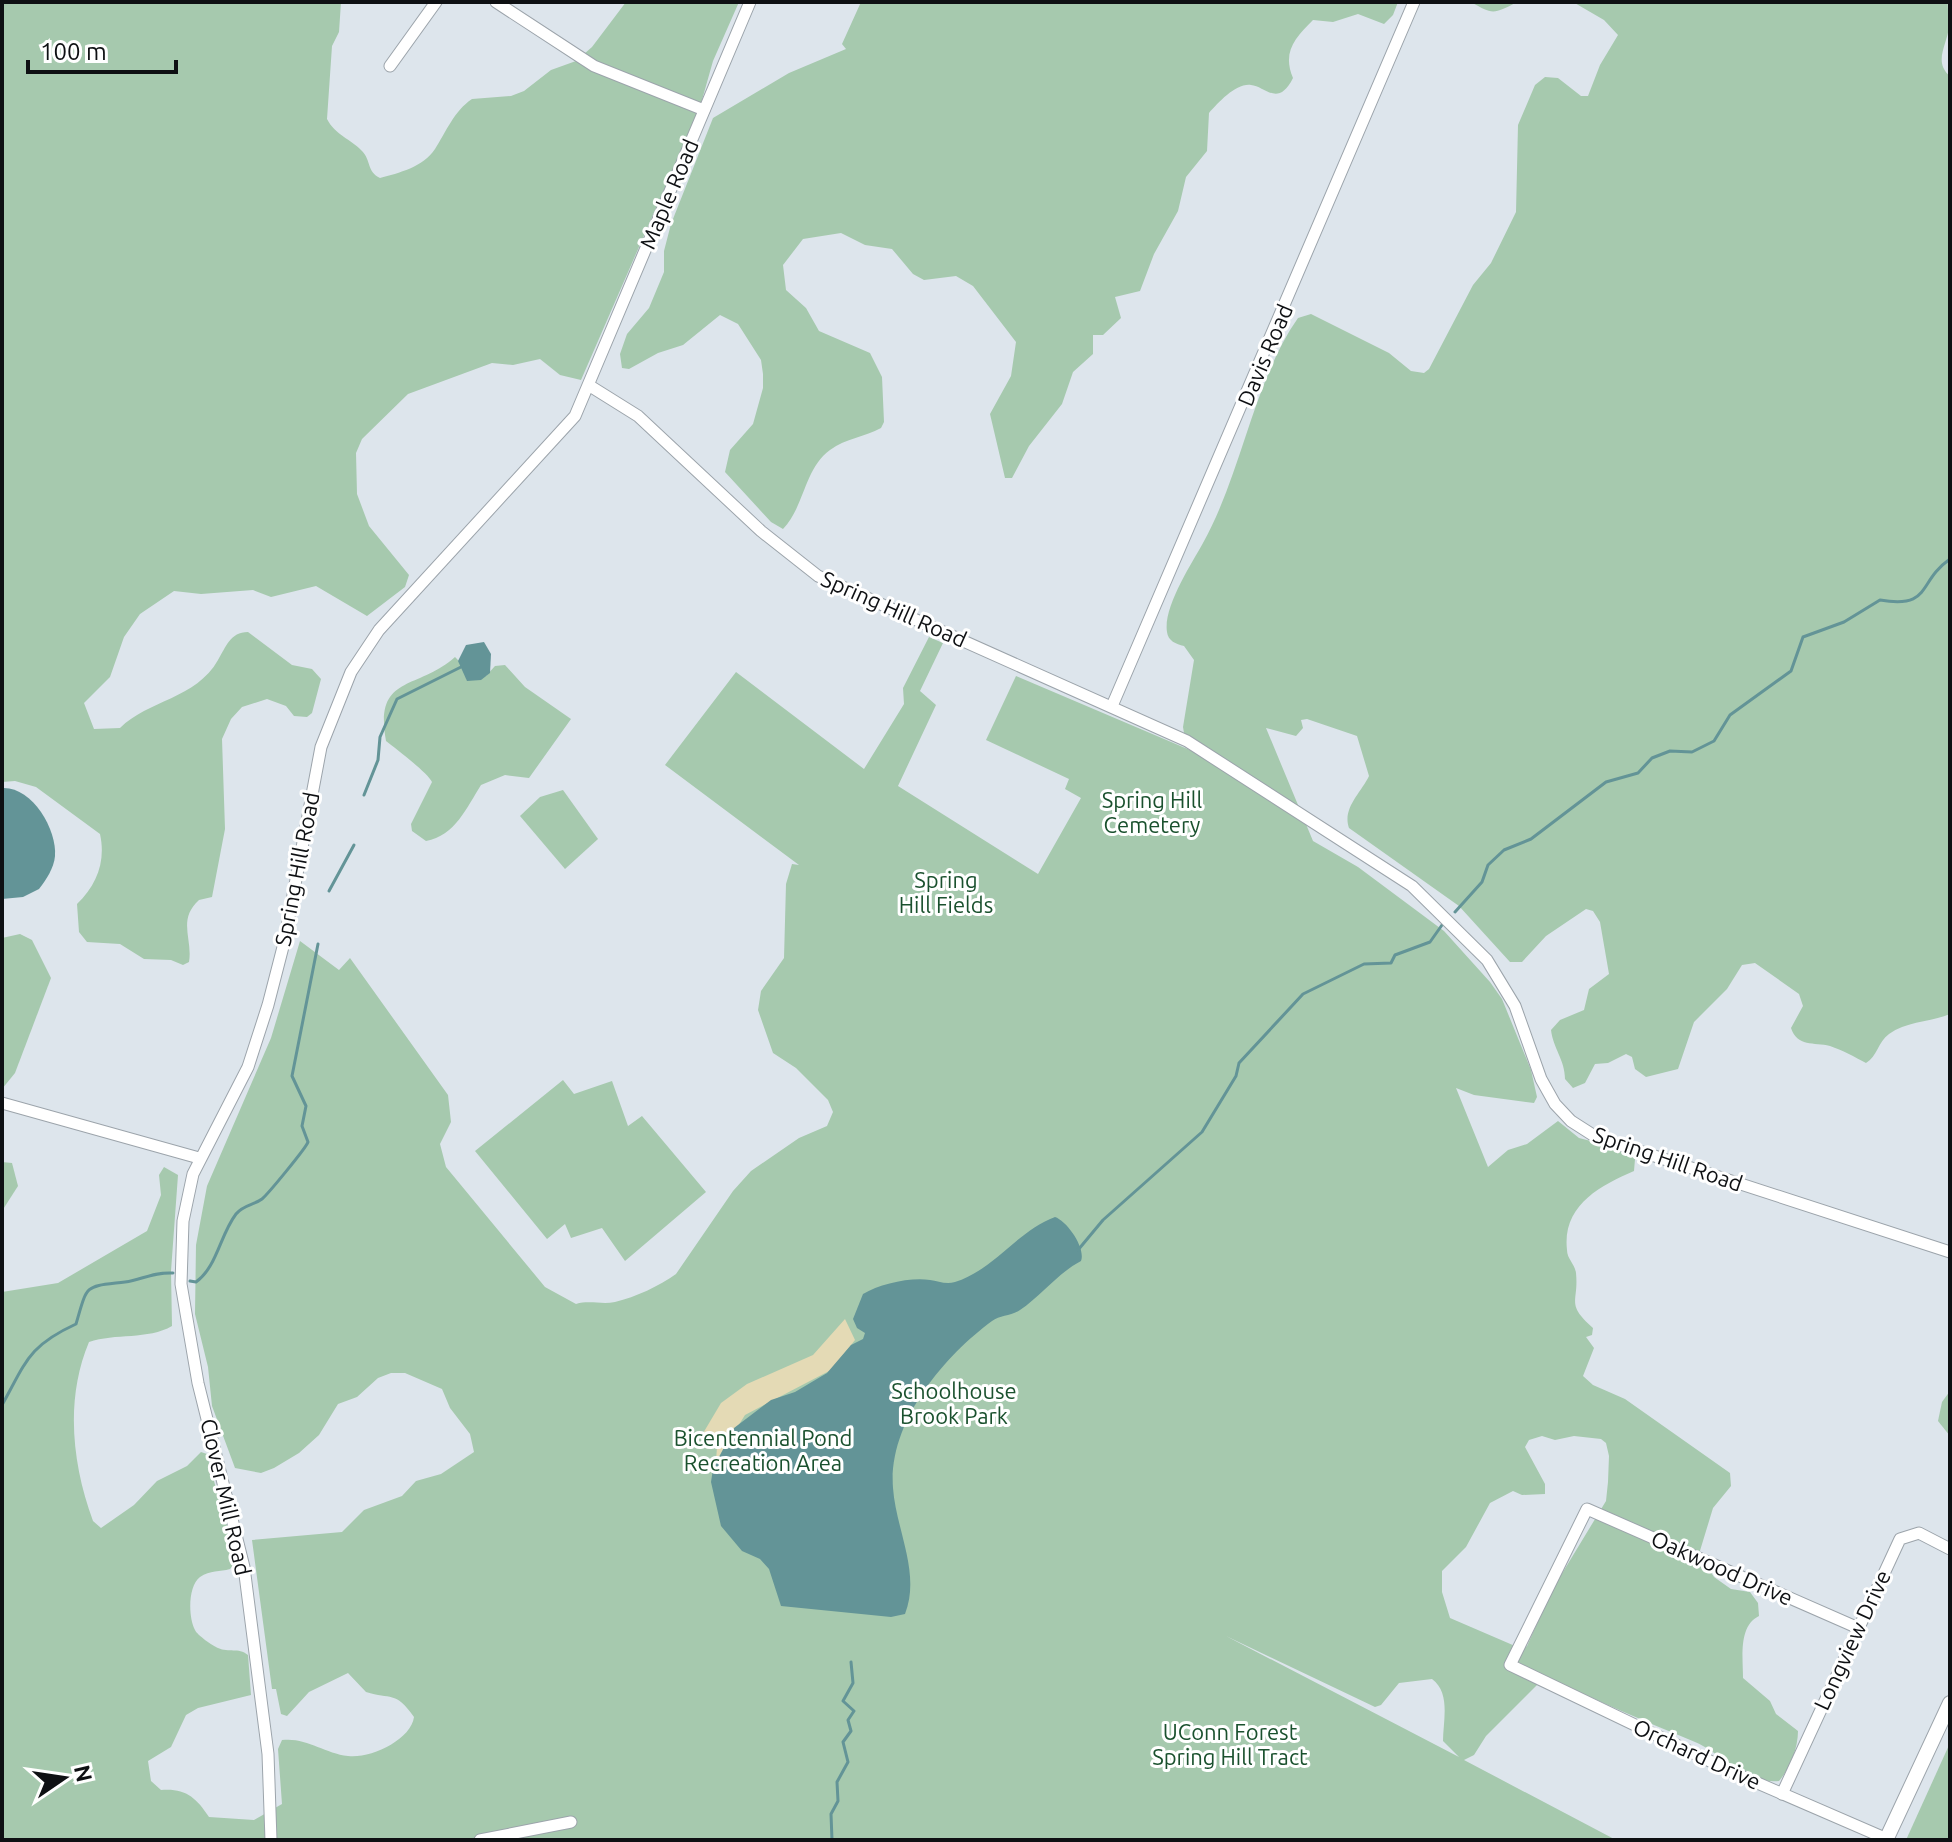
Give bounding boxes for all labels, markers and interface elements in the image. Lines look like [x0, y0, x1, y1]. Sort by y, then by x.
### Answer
scale bar [28, 24, 176, 74]
text: 100 m [40, 38, 107, 65]
street label: Maple Road [634, 135, 703, 253]
street label: Davis Road [1232, 300, 1297, 409]
street label: Spring Hill Road [818, 565, 971, 652]
park label: Spring Hill Cemetery [1102, 787, 1203, 837]
street label: Spring Hill Road [269, 790, 324, 948]
park label: Spring Hill Fields [899, 867, 993, 917]
street label: Spring Hill Road [1590, 1121, 1746, 1196]
park label: Schoolhouse Brook Park [891, 1378, 1017, 1428]
street label: Clover Mill Road [196, 1416, 257, 1578]
park label: Bicentennial Pond Recreation Area [674, 1425, 852, 1475]
street label: Oakwood Drive [1648, 1525, 1797, 1610]
street label: Longview Drive [1808, 1566, 1895, 1714]
street label: Orchard Drive [1630, 1713, 1765, 1794]
park label: UConn Forest Spring Hill Tract [1152, 1719, 1308, 1769]
north arrow [24, 1738, 104, 1818]
text: N [70, 1763, 98, 1784]

